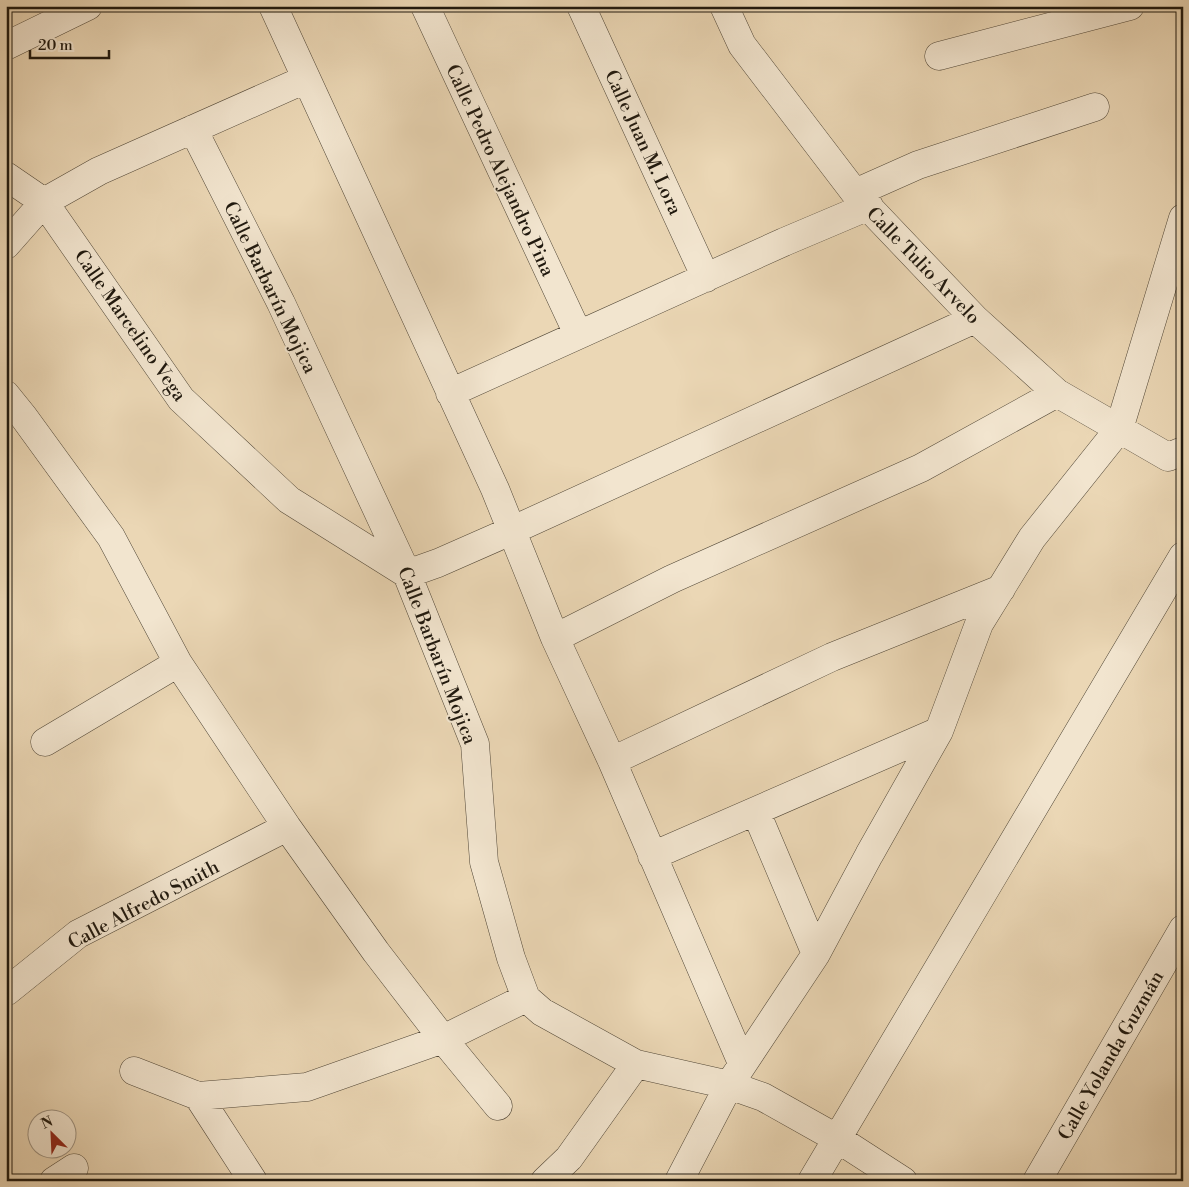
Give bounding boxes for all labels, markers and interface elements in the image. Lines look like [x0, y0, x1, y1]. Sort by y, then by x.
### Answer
scale bar [30, 28, 109, 60]
text: 20 m [38, 36, 73, 55]
street label: Calle Pedro Alejandro Pina [440, 61, 560, 281]
street label: Calle Juan M. Lora [599, 66, 687, 219]
street label: Calle Barbarín Mojica [218, 198, 322, 378]
street label: Calle Tulio Arvelo [861, 202, 985, 329]
street label: Calle Marcelino Vega [69, 245, 192, 406]
street label: Calle Barbarín Mojica [392, 563, 482, 748]
street label: Calle Alfredo Smith [64, 855, 223, 955]
street label: Calle Yolanda Guzmán [1053, 967, 1169, 1144]
north arrow [28, 1110, 78, 1160]
text: N [38, 1113, 56, 1134]

